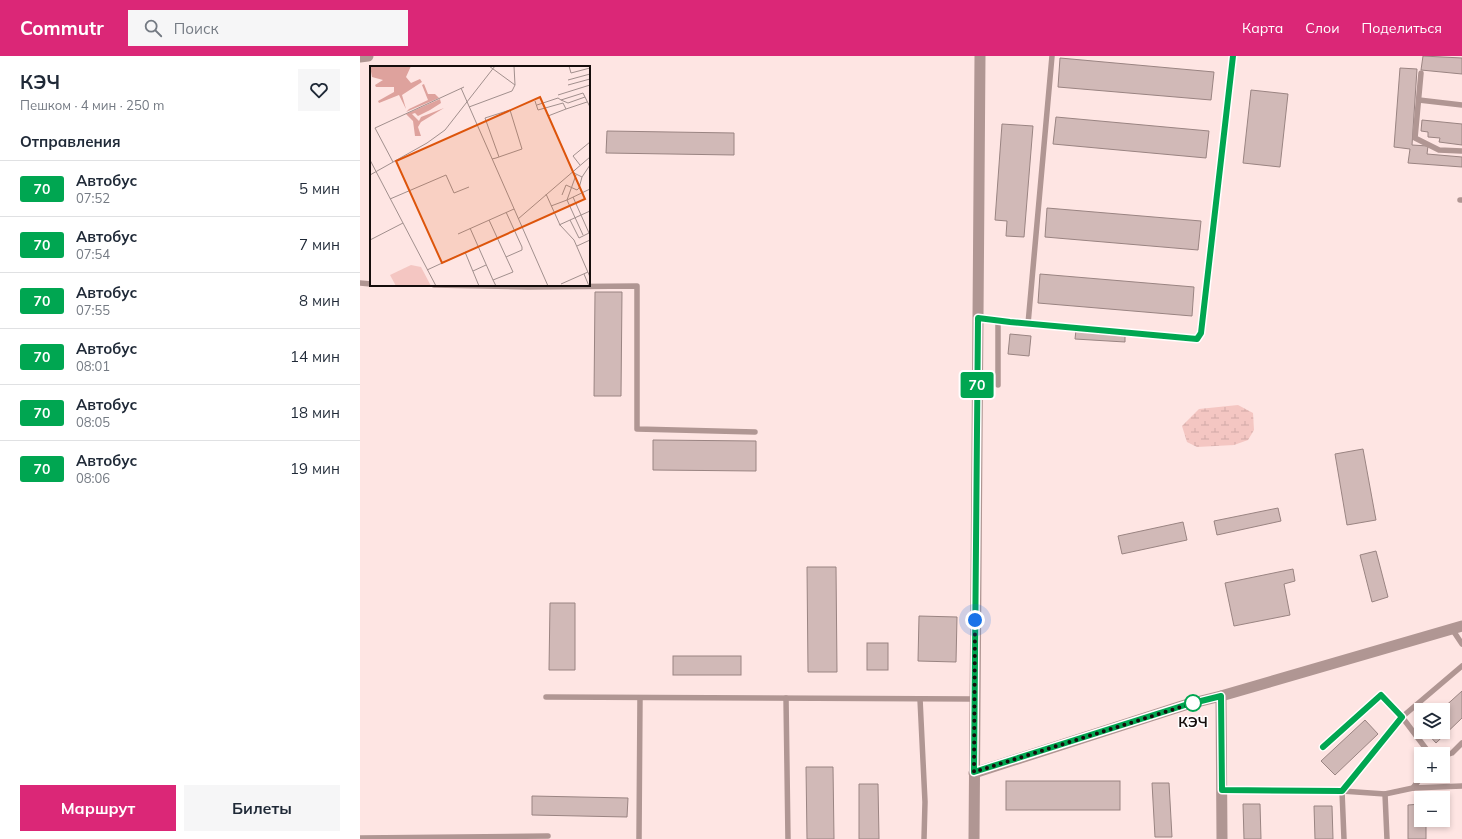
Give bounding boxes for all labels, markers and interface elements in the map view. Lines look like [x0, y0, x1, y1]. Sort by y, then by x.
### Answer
search box [128, 10, 408, 46]
text: Commutr [20, 16, 104, 40]
icon: search [142, 17, 164, 39]
text: Поиск [174, 19, 219, 38]
text: Карта [1242, 19, 1283, 37]
text: Слои [1305, 19, 1340, 37]
text: Поделиться [1362, 19, 1442, 37]
inset map [370, 66, 590, 286]
button: heart [298, 69, 340, 111]
text: КЭЧ [20, 70, 60, 94]
text: Пешком · 4 мин · 250 m [20, 97, 164, 113]
text: Отправления [20, 132, 121, 151]
text: Автобус [76, 171, 137, 190]
text: 5 мин [299, 179, 340, 198]
text: 70 [34, 180, 50, 198]
text: 07:52 [76, 190, 110, 206]
text: Автобус [76, 227, 137, 246]
text: 7 мин [299, 235, 340, 254]
text: 70 [34, 236, 50, 254]
text: 07:54 [76, 246, 110, 262]
text: Автобус [76, 283, 137, 302]
text: 8 мин [299, 291, 340, 310]
text: 70 [34, 292, 50, 310]
text: 07:55 [76, 302, 110, 318]
text: Автобус [76, 339, 137, 358]
text: 14 мин [290, 347, 340, 366]
text: 70 [34, 348, 50, 366]
text: 08:01 [76, 358, 110, 374]
line badge: 70 [959, 372, 995, 398]
text: 70 [969, 376, 985, 394]
text: Автобус [76, 395, 137, 414]
text: 18 мин [290, 403, 340, 422]
text: 70 [34, 404, 50, 422]
text: 08:05 [76, 414, 110, 430]
text: Автобус [76, 451, 137, 470]
text: 19 мин [290, 459, 340, 478]
text: 70 [34, 460, 50, 478]
text: 08:06 [76, 470, 110, 486]
your location [965, 610, 985, 630]
marker: КЭЧ [1184, 694, 1202, 712]
map controls [1414, 703, 1450, 827]
button: layers [1414, 703, 1450, 739]
place label: КЭЧ [1178, 713, 1208, 731]
button: + [1414, 747, 1450, 783]
button: Маршрут [20, 785, 176, 831]
button: Билеты [184, 785, 340, 831]
button: − [1414, 791, 1450, 827]

